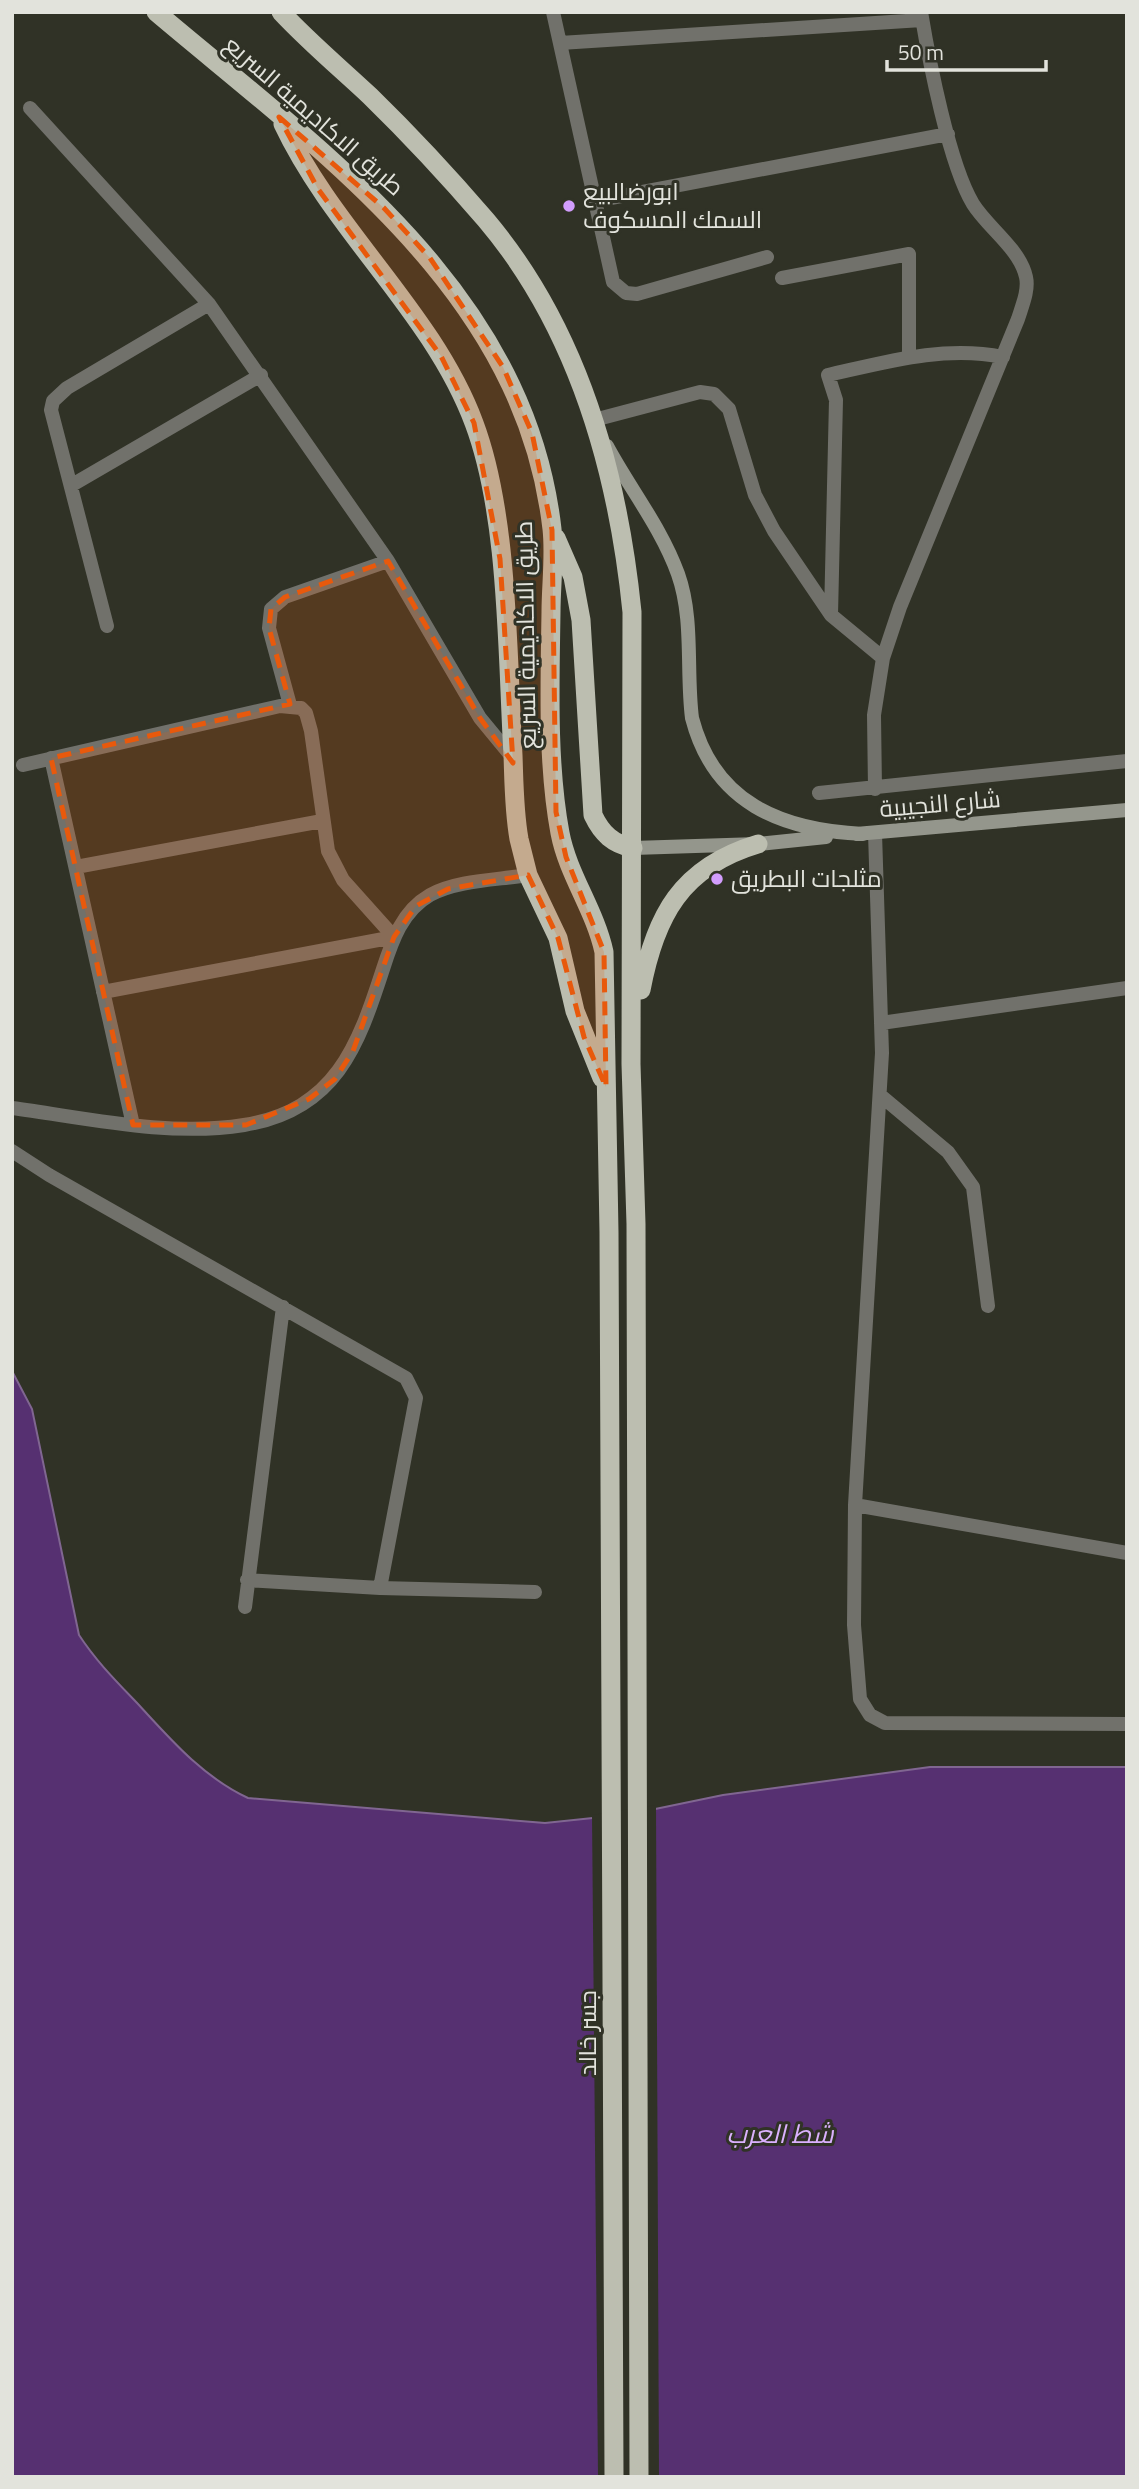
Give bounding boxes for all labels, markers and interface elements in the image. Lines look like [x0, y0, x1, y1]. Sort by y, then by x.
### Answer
street label: طريق الاكاديمية السريع [217, 27, 413, 204]
scale bar [887, 28, 1046, 72]
text: 50 m [898, 36, 944, 68]
place label: ابورضالبيع السمك المسكوف [583, 173, 762, 237]
marker: ابورضالبيع السمك المسكوف [561, 198, 577, 214]
street label: طريق الاكاديمية السريع [505, 520, 545, 750]
street label: شارع النجيبية [878, 780, 1002, 826]
place label: مثلجات البطريق [731, 860, 882, 896]
marker: مثلجات البطريق [709, 871, 725, 887]
street label: جسر خالد [569, 1990, 605, 2076]
water label: شط العرب [727, 2114, 834, 2153]

